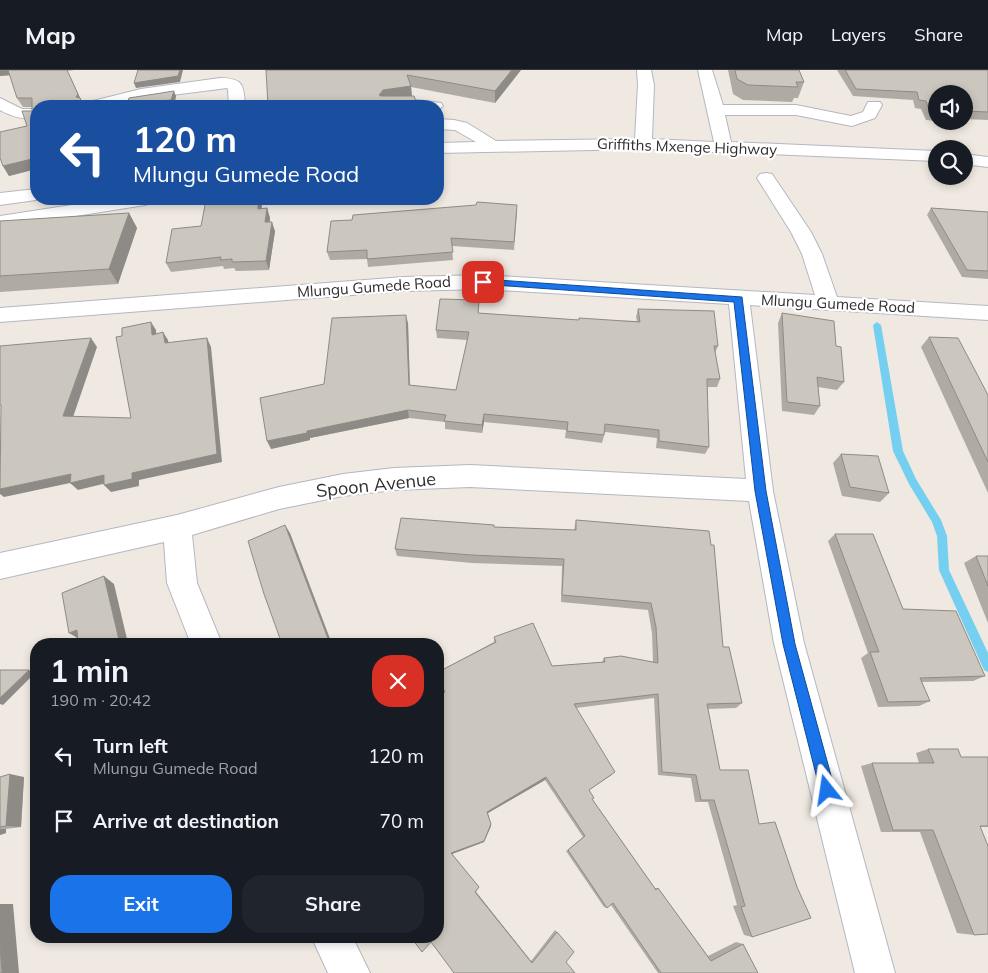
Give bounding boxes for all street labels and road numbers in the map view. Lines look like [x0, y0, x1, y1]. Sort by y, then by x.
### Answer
street label: Griffiths Mxenge Highway [597, 134, 777, 159]
street label: Mlungu Gumede Road [296, 272, 452, 301]
street label: Mlungu Gumede Road [760, 290, 916, 317]
street label: Spoon Avenue [315, 467, 437, 502]

